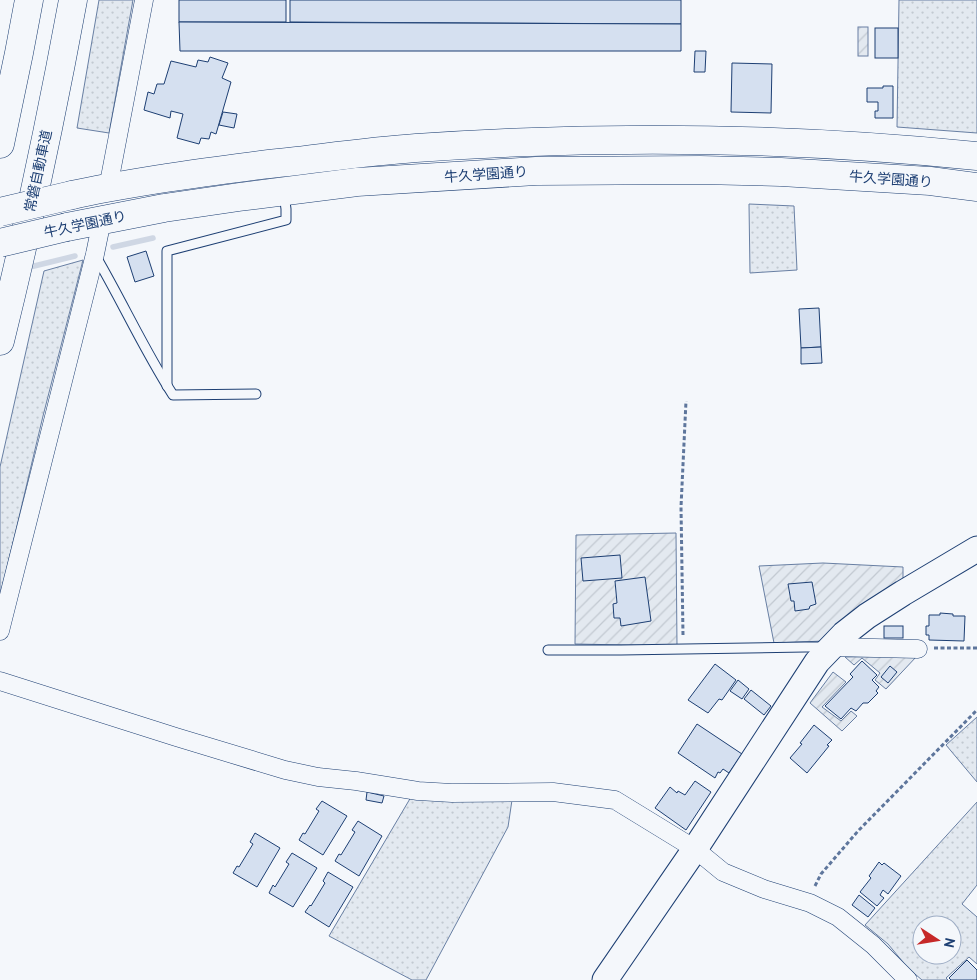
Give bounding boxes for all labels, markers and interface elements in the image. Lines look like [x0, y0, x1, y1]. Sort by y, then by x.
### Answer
street label: 常磐自動車道 [20, 128, 56, 214]
street label: 牛久学園通り [443, 162, 529, 186]
street label: 牛久学園通り [848, 167, 934, 191]
street label: 牛久学園通り [42, 206, 128, 242]
north arrow [912, 915, 962, 965]
text: N [940, 936, 959, 949]

